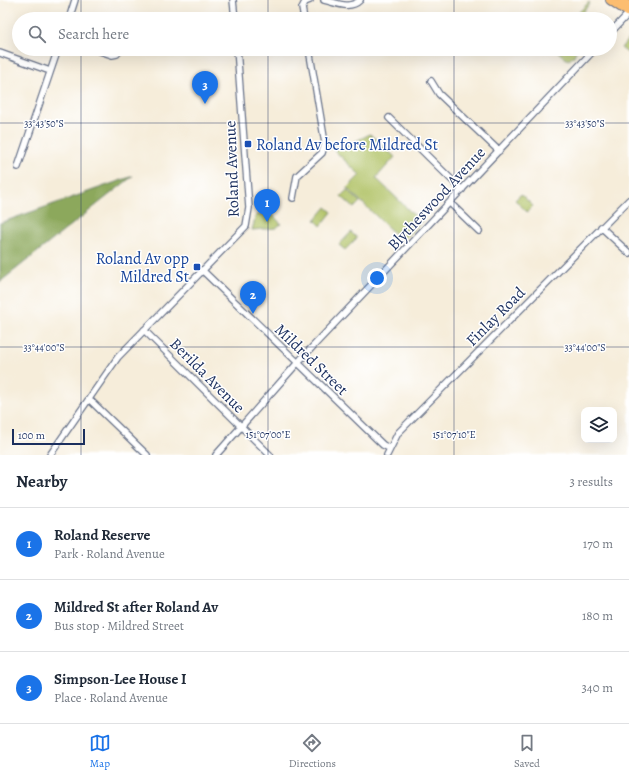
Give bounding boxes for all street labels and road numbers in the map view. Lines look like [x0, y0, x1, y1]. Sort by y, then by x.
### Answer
street label: Roland Avenue [219, 120, 245, 218]
street label: Blytheswood Avenue [383, 142, 491, 255]
street label: Finlay Road [461, 282, 531, 351]
street label: Mildred Street [270, 319, 353, 401]
street label: Berilda Avenue [165, 333, 250, 418]

